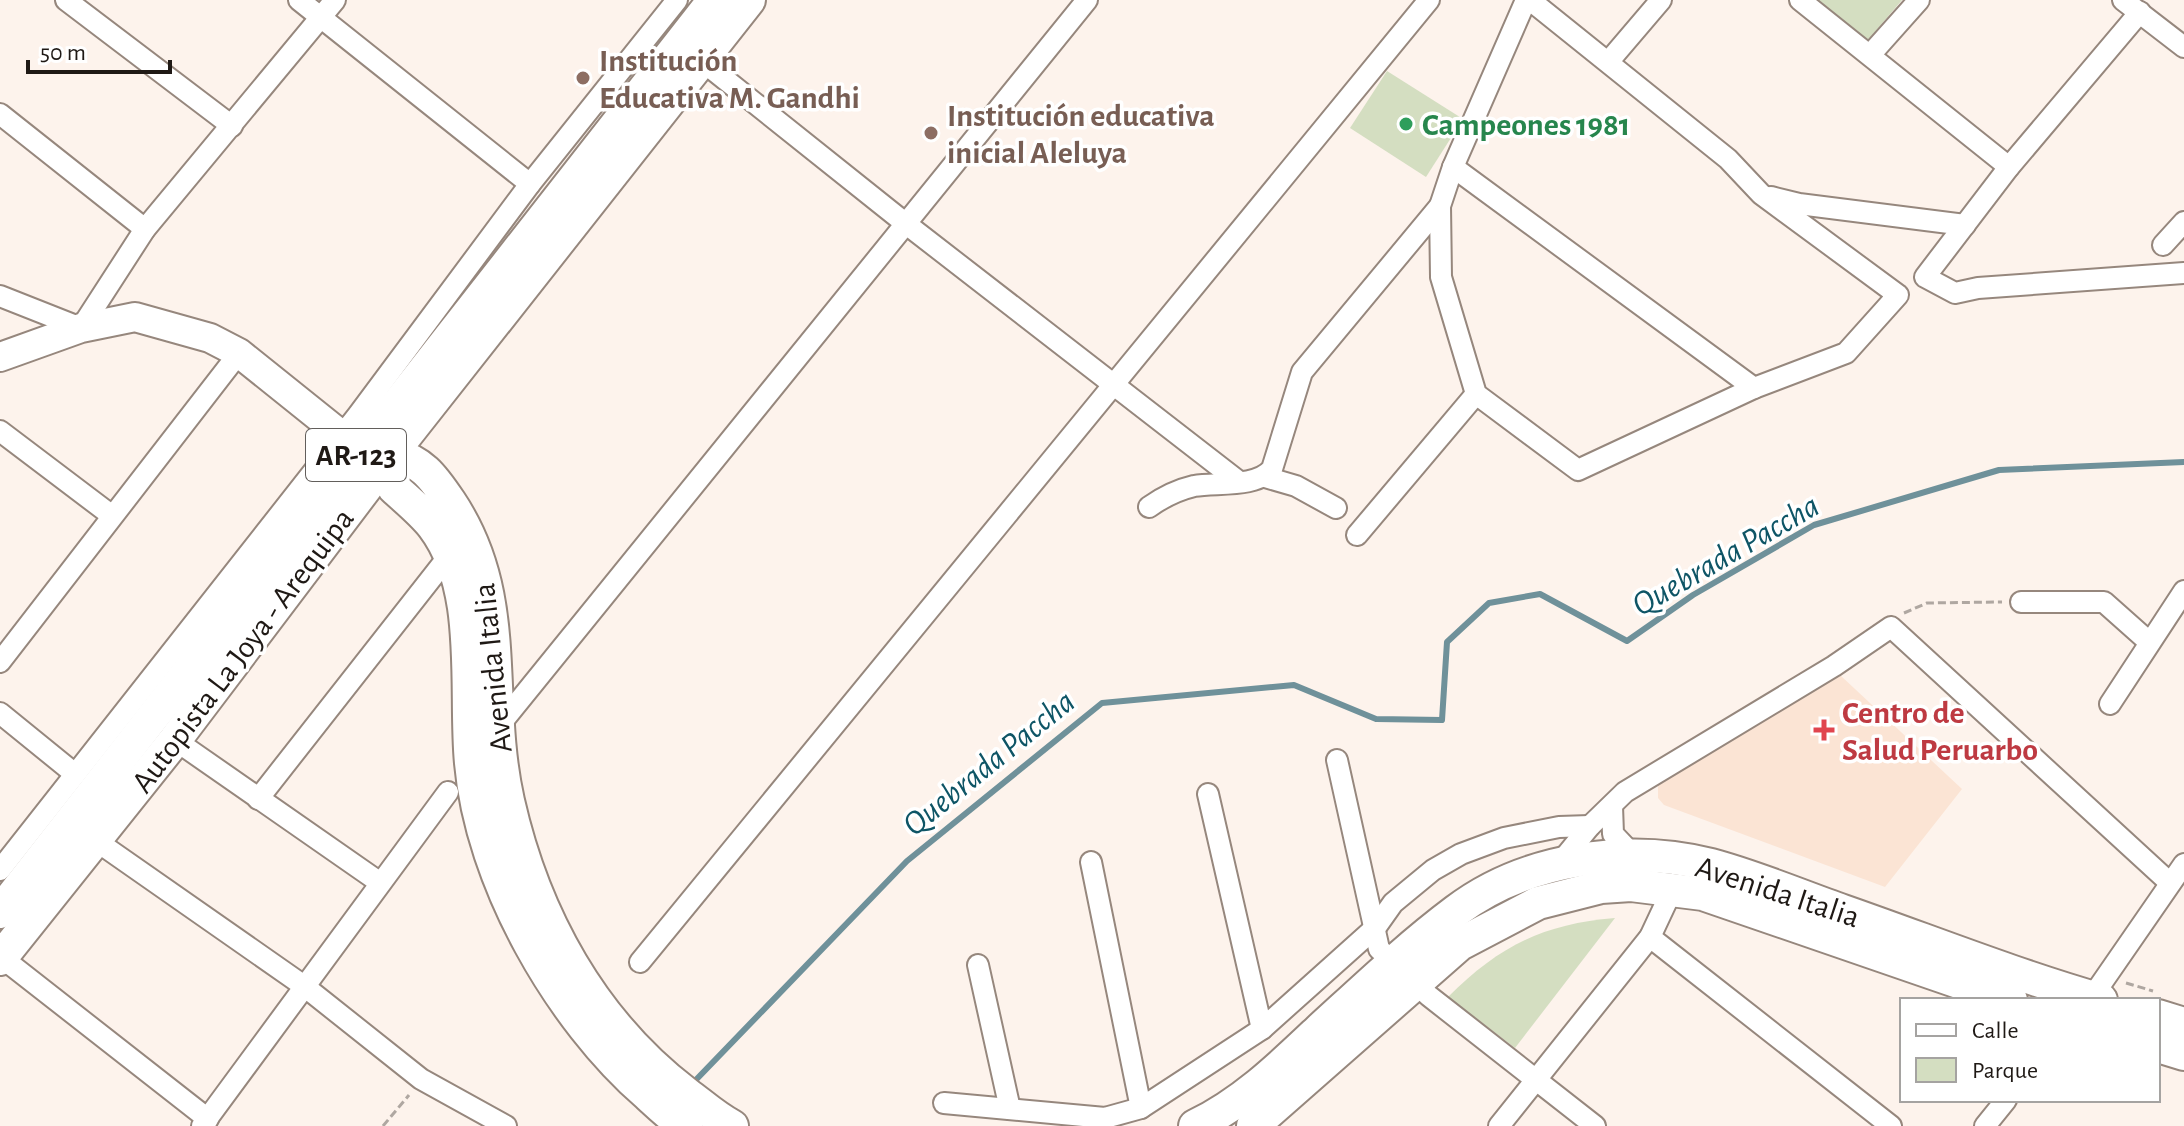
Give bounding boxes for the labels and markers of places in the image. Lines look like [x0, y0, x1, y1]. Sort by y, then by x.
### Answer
place label: Institución Educativa M. Gandhi [599, 45, 860, 114]
marker: Institución Educativa M. Gandhi [574, 69, 592, 87]
place label: Institución educativa inicial Aleluya [947, 100, 1215, 169]
place label: Campeones 1981 [1422, 109, 1630, 141]
marker: Campeones 1981 [1397, 115, 1415, 133]
marker: Institución educativa inicial Aleluya [922, 124, 940, 142]
place label: Centro de Salud Peruarbo [1842, 697, 2038, 766]
marker: Centro de Salud Peruarbo [1813, 719, 1835, 741]

